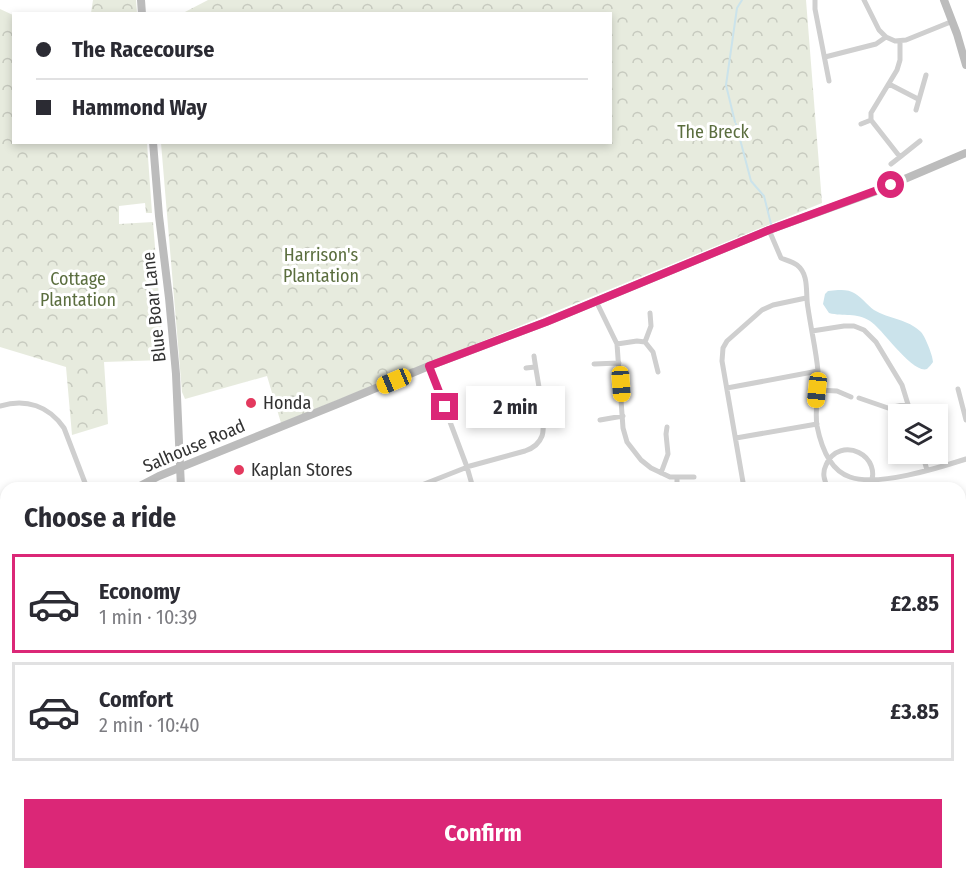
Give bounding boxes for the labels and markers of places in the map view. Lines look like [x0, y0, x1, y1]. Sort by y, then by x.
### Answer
place label: Honda [263, 392, 312, 414]
marker: Honda [244, 396, 258, 410]
place label: Kaplan Stores [251, 459, 353, 481]
marker: Kaplan Stores [232, 463, 246, 477]

